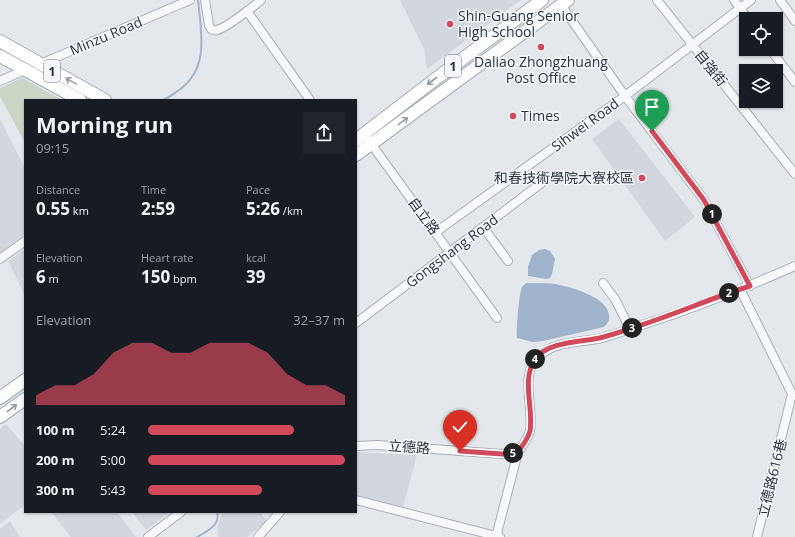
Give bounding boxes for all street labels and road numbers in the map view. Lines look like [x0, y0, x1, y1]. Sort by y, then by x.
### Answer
street label: Minzu Road [67, 12, 145, 59]
street label: 自強街 [691, 45, 732, 90]
road number: 1 [445, 55, 461, 77]
road number: 1 [44, 60, 60, 82]
street label: Sihwei Road [547, 94, 622, 156]
street label: 自立路 [404, 193, 444, 238]
street label: Gongshang Road [402, 210, 502, 292]
street label: 立德路 [387, 436, 431, 457]
street label: 立德路616巷 [753, 437, 790, 519]

